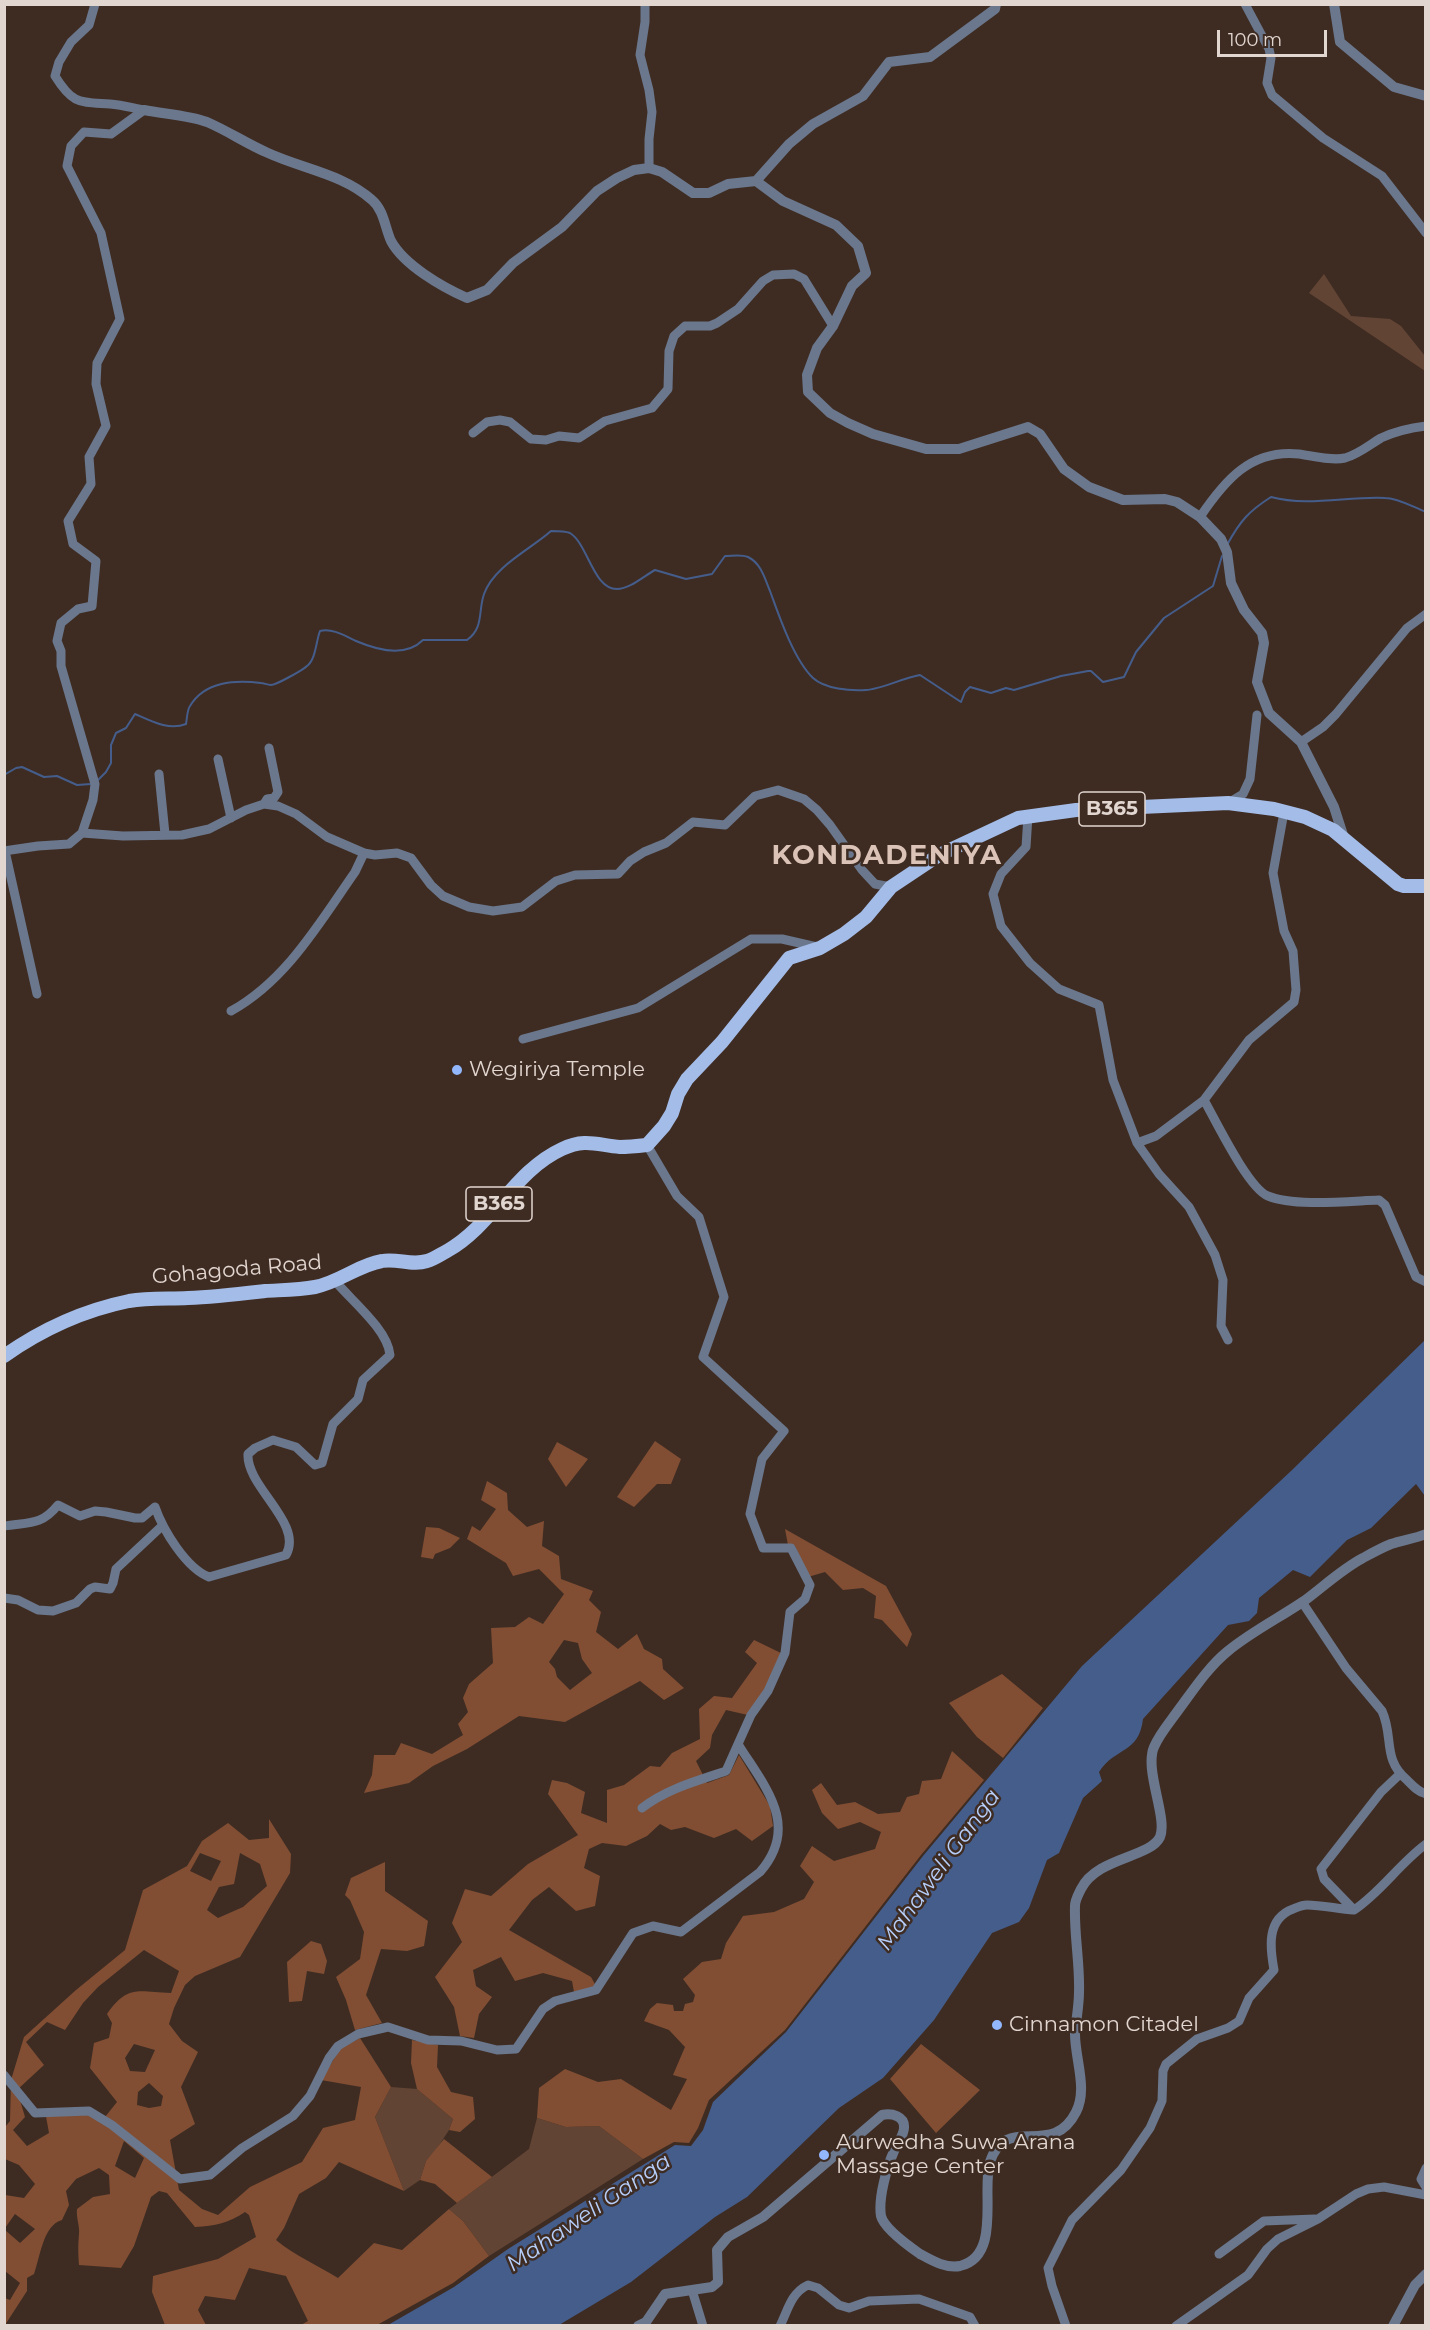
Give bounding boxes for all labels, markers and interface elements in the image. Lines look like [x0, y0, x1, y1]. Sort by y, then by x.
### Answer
scale bar [1220, 18, 1330, 56]
text: 100 m [1228, 29, 1282, 51]
road number: B365 [1079, 792, 1145, 826]
district label: KONDADENIYA [771, 840, 1003, 872]
place label: Wegiriya Temple [469, 1057, 645, 1083]
marker: Wegiriya Temple [450, 1063, 464, 1077]
road number: B365 [466, 1187, 532, 1221]
street label: Gohagoda Road [151, 1250, 323, 1290]
water label: Mahaweli Ganga [872, 1784, 1006, 1956]
place label: Cinnamon Citadel [1009, 2012, 1199, 2038]
marker: Cinnamon Citadel [990, 2018, 1004, 2032]
place label: Aurwedha Suwa Arana Massage Center [836, 2130, 1075, 2180]
water label: Mahaweli Ganga [502, 2148, 676, 2278]
marker: Aurwedha Suwa Arana Massage Center [817, 2148, 831, 2162]

